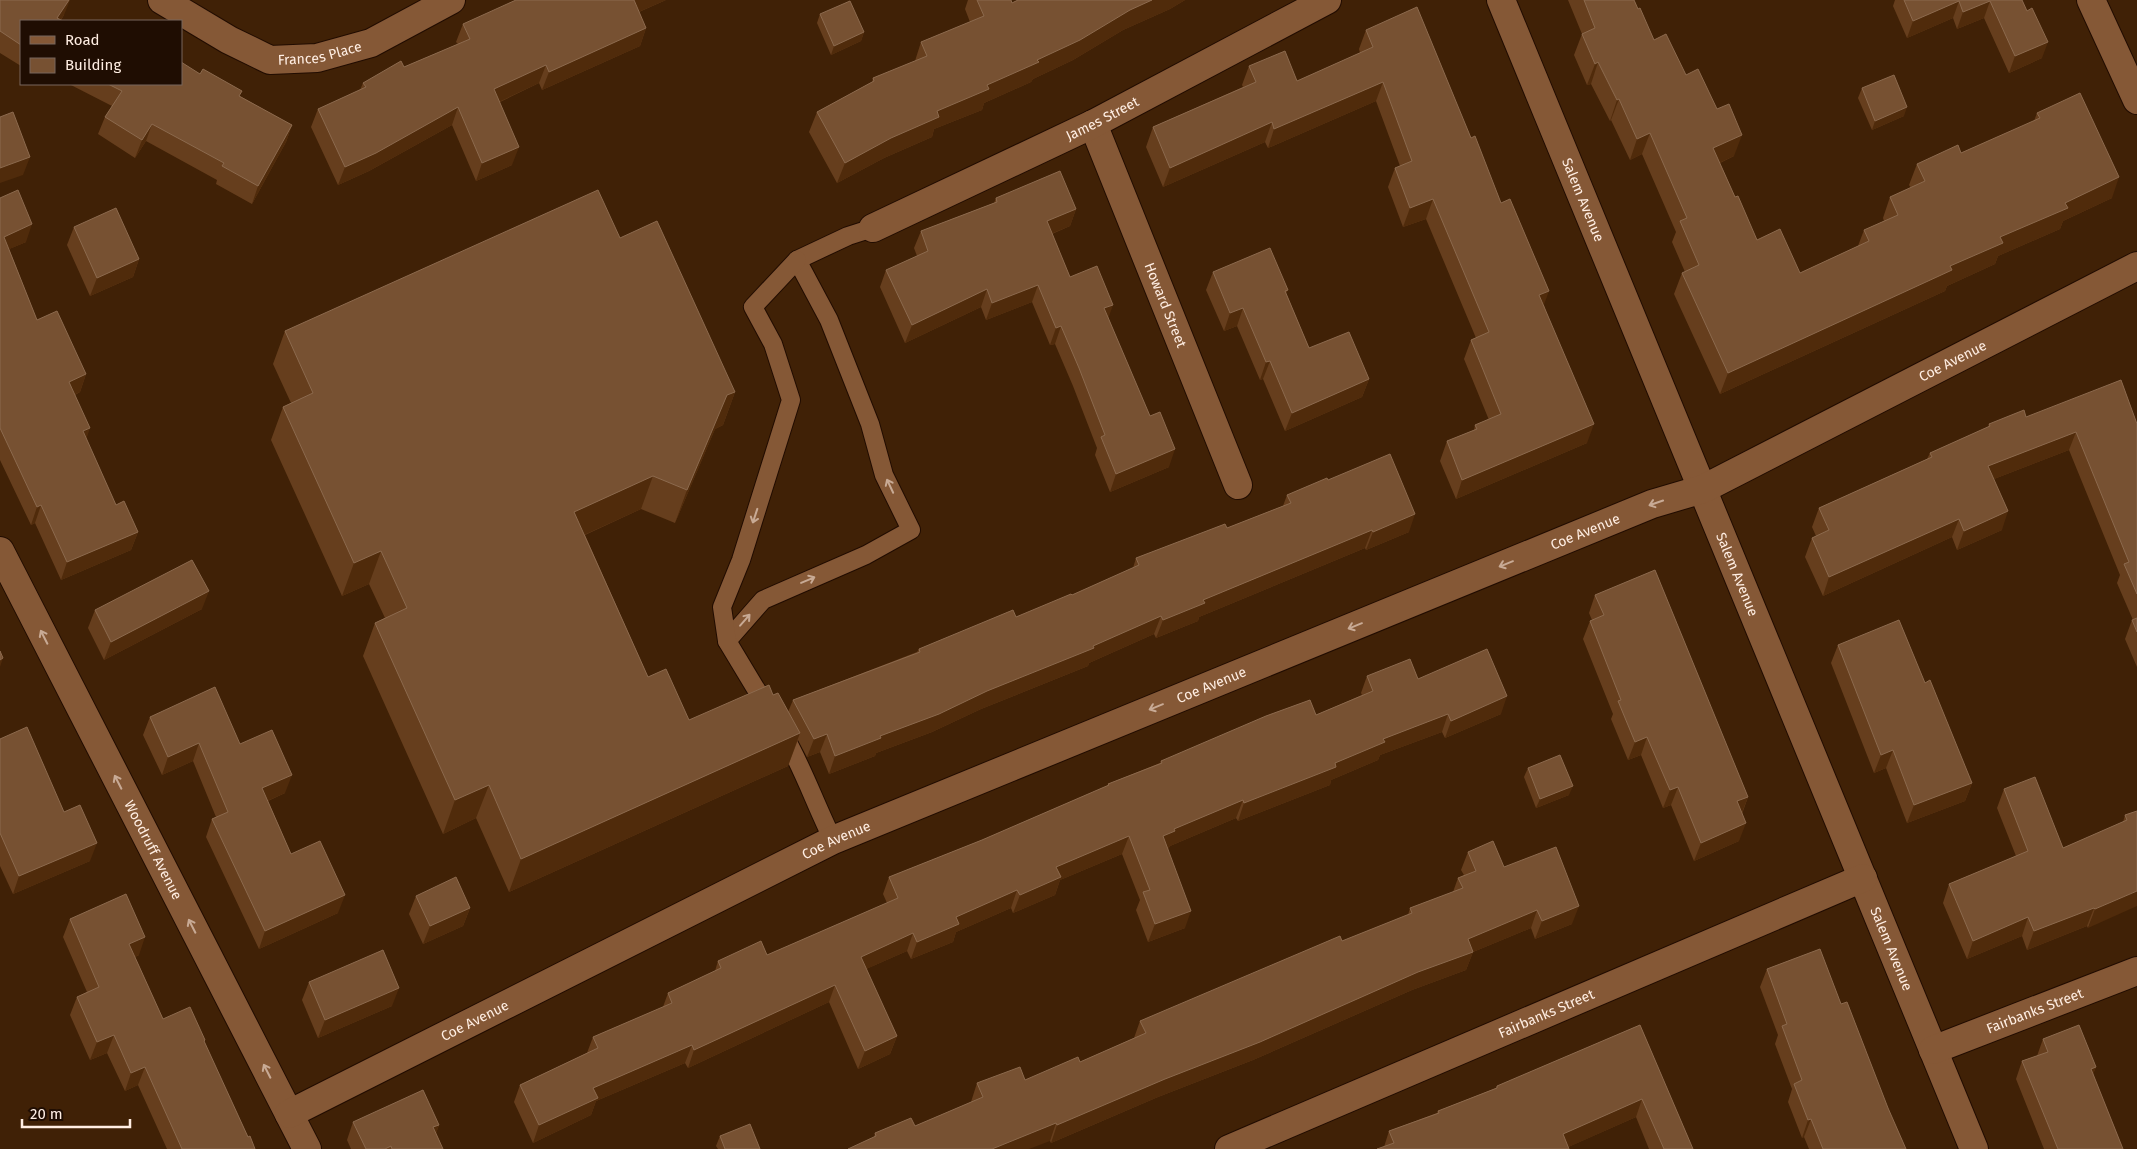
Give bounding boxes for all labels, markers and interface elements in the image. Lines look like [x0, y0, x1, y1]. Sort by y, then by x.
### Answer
legend [20, 20, 182, 85]
text: Road [65, 31, 100, 49]
street label: Frances Place [277, 38, 364, 69]
text: Building [65, 56, 121, 74]
street label: James Street [1063, 93, 1143, 145]
street label: Salem Avenue [1558, 156, 1608, 244]
street label: Howard Street [1140, 260, 1190, 351]
street label: Coe Avenue [1916, 337, 1989, 386]
one-way arrow [885, 479, 894, 494]
one-way arrow [1649, 499, 1665, 509]
one-way arrow [750, 507, 759, 523]
street label: Coe Avenue [1548, 510, 1623, 554]
street label: Salem Avenue [1712, 530, 1762, 619]
one-way arrow [1499, 560, 1514, 570]
one-way arrow [800, 575, 815, 585]
one-way arrow [739, 614, 751, 627]
one-way arrow [1348, 622, 1363, 631]
one-way arrow [39, 630, 48, 645]
street label: Coe Avenue [1174, 663, 1249, 707]
one-way arrow [1149, 703, 1164, 713]
one-way arrow [113, 774, 123, 789]
street label: Woodruff Avenue [120, 798, 186, 903]
street label: Coe Avenue [799, 818, 873, 863]
street label: Salem Avenue [1866, 905, 1916, 993]
one-way arrow [187, 919, 196, 934]
street label: Fairbanks Street [1984, 984, 2087, 1038]
street label: Fairbanks Street [1496, 986, 1598, 1042]
street label: Coe Avenue [438, 997, 512, 1045]
one-way arrow [262, 1064, 271, 1079]
scale bar [22, 1096, 130, 1128]
text: 20 m [30, 1105, 63, 1123]

